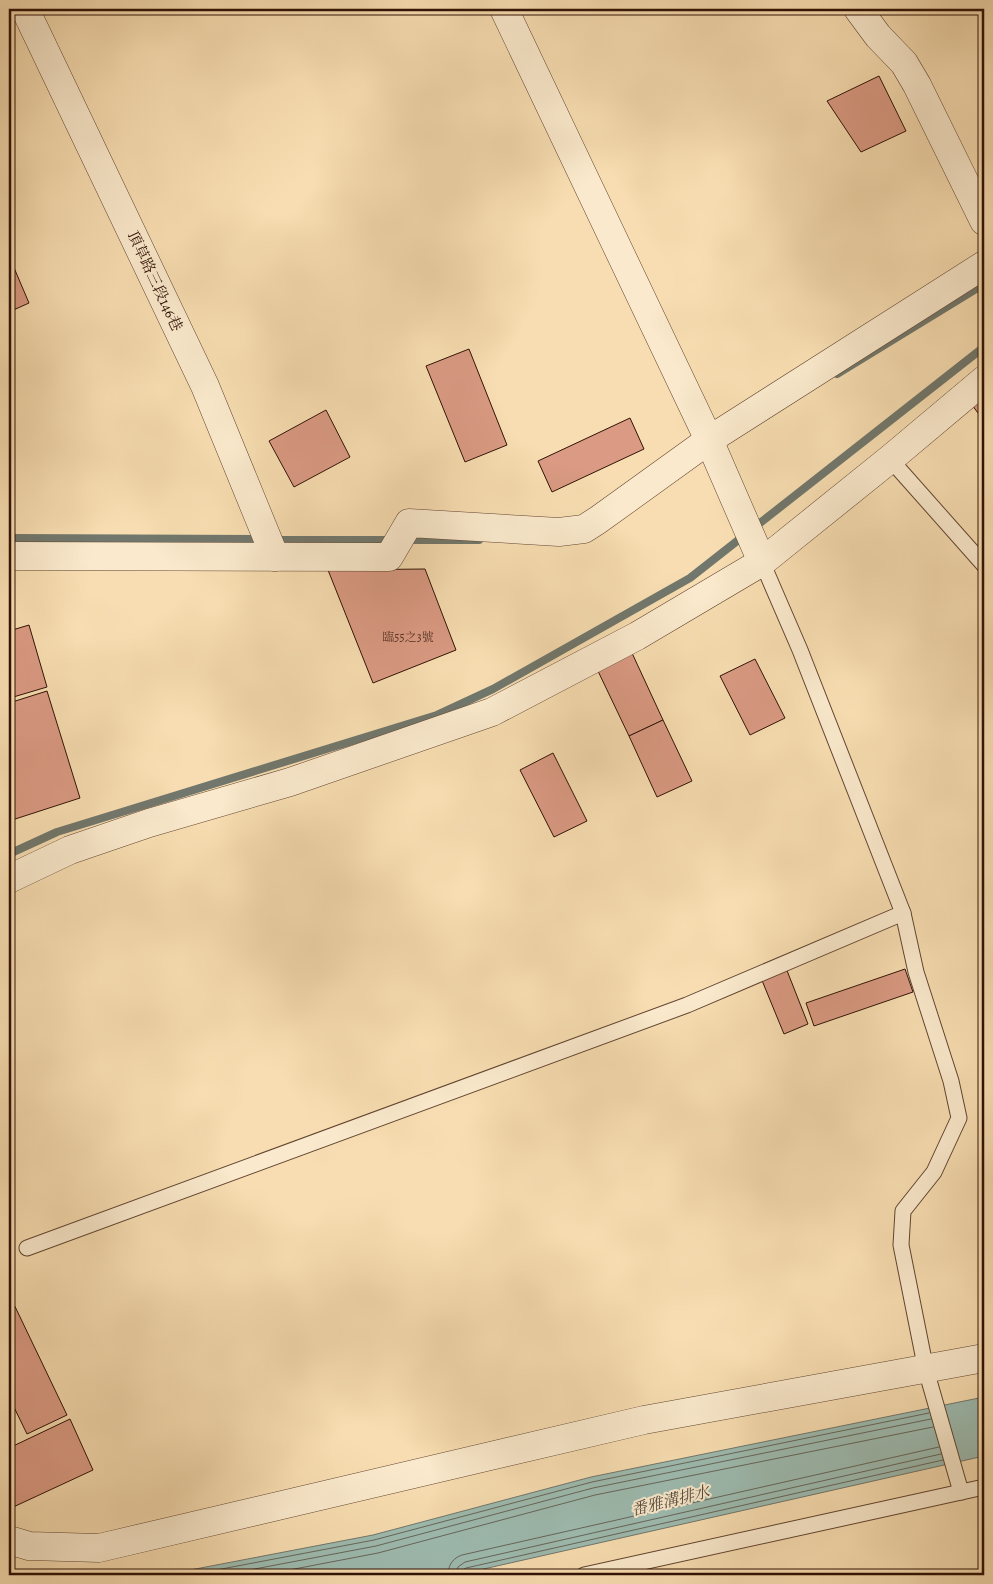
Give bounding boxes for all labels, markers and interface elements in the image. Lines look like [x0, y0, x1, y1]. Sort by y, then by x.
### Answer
street label: 頂草路三段146巷 [123, 227, 187, 335]
house number: 臨55之3號 [382, 629, 434, 645]
water label: 番雅溝排水 [629, 1480, 714, 1521]

